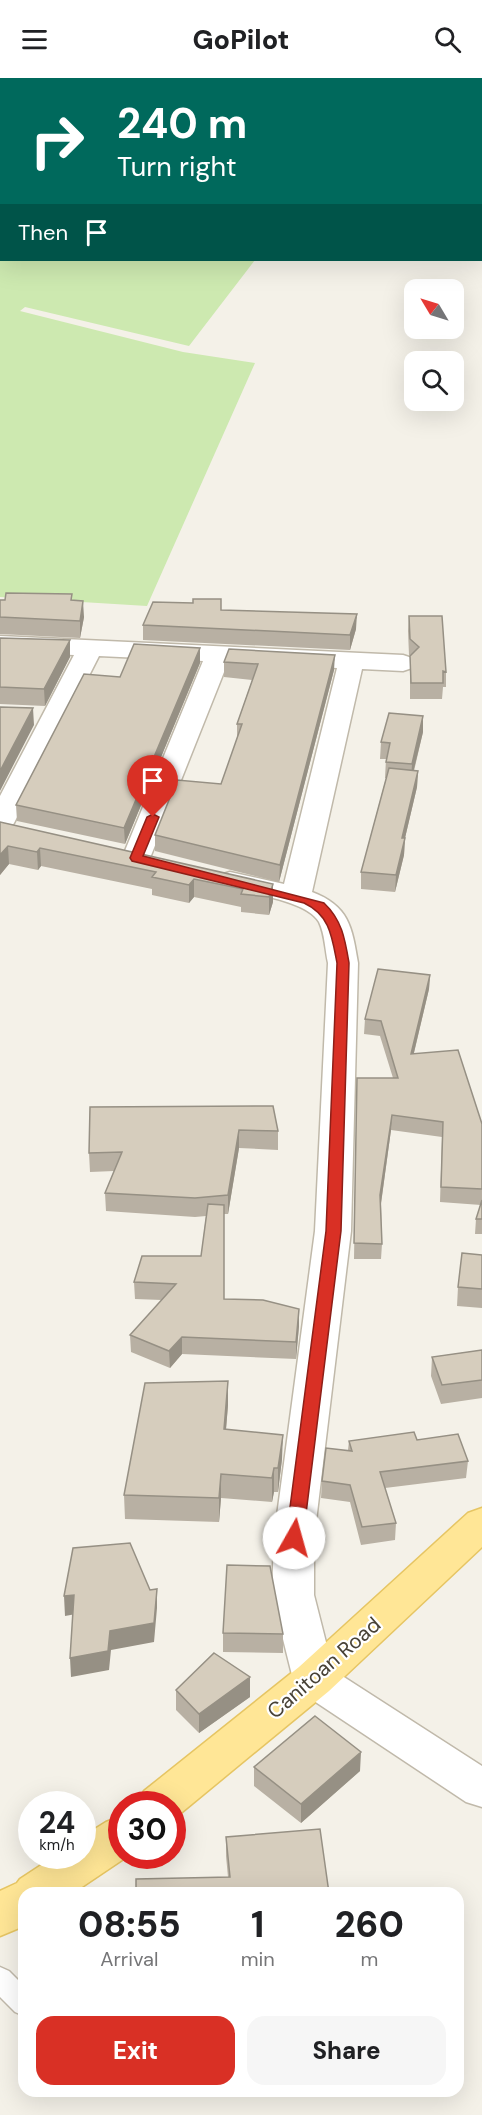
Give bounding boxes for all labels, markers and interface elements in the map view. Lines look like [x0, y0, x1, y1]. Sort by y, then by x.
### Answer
text: GoPilot [193, 22, 289, 57]
icon: menu [18, 23, 51, 56]
icon: search [431, 23, 464, 56]
text: 240 m [117, 96, 247, 151]
icon: right [18, 102, 96, 180]
text: Turn right [117, 149, 237, 184]
icon: arrive [80, 216, 113, 249]
text: Then [18, 218, 68, 247]
north arrow [404, 279, 464, 339]
map controls [404, 279, 464, 411]
button: search [404, 351, 464, 411]
pin [127, 755, 178, 817]
icon: arrive [136, 764, 169, 797]
position arrow [262, 1506, 326, 1570]
street label: Canitoan Road [261, 1611, 387, 1725]
speed limit sign: 30 [108, 1791, 186, 1869]
text: 24 [39, 1803, 75, 1842]
text: km/h [39, 1835, 75, 1855]
text: 08:55 [78, 1901, 181, 1948]
text: 1 [251, 1901, 264, 1948]
text: 260 [335, 1901, 404, 1948]
text: Arrival [100, 1946, 158, 1972]
text: min [241, 1946, 275, 1972]
text: m [360, 1946, 378, 1972]
button: Exit [36, 2016, 235, 2085]
button: Share [247, 2016, 446, 2085]

